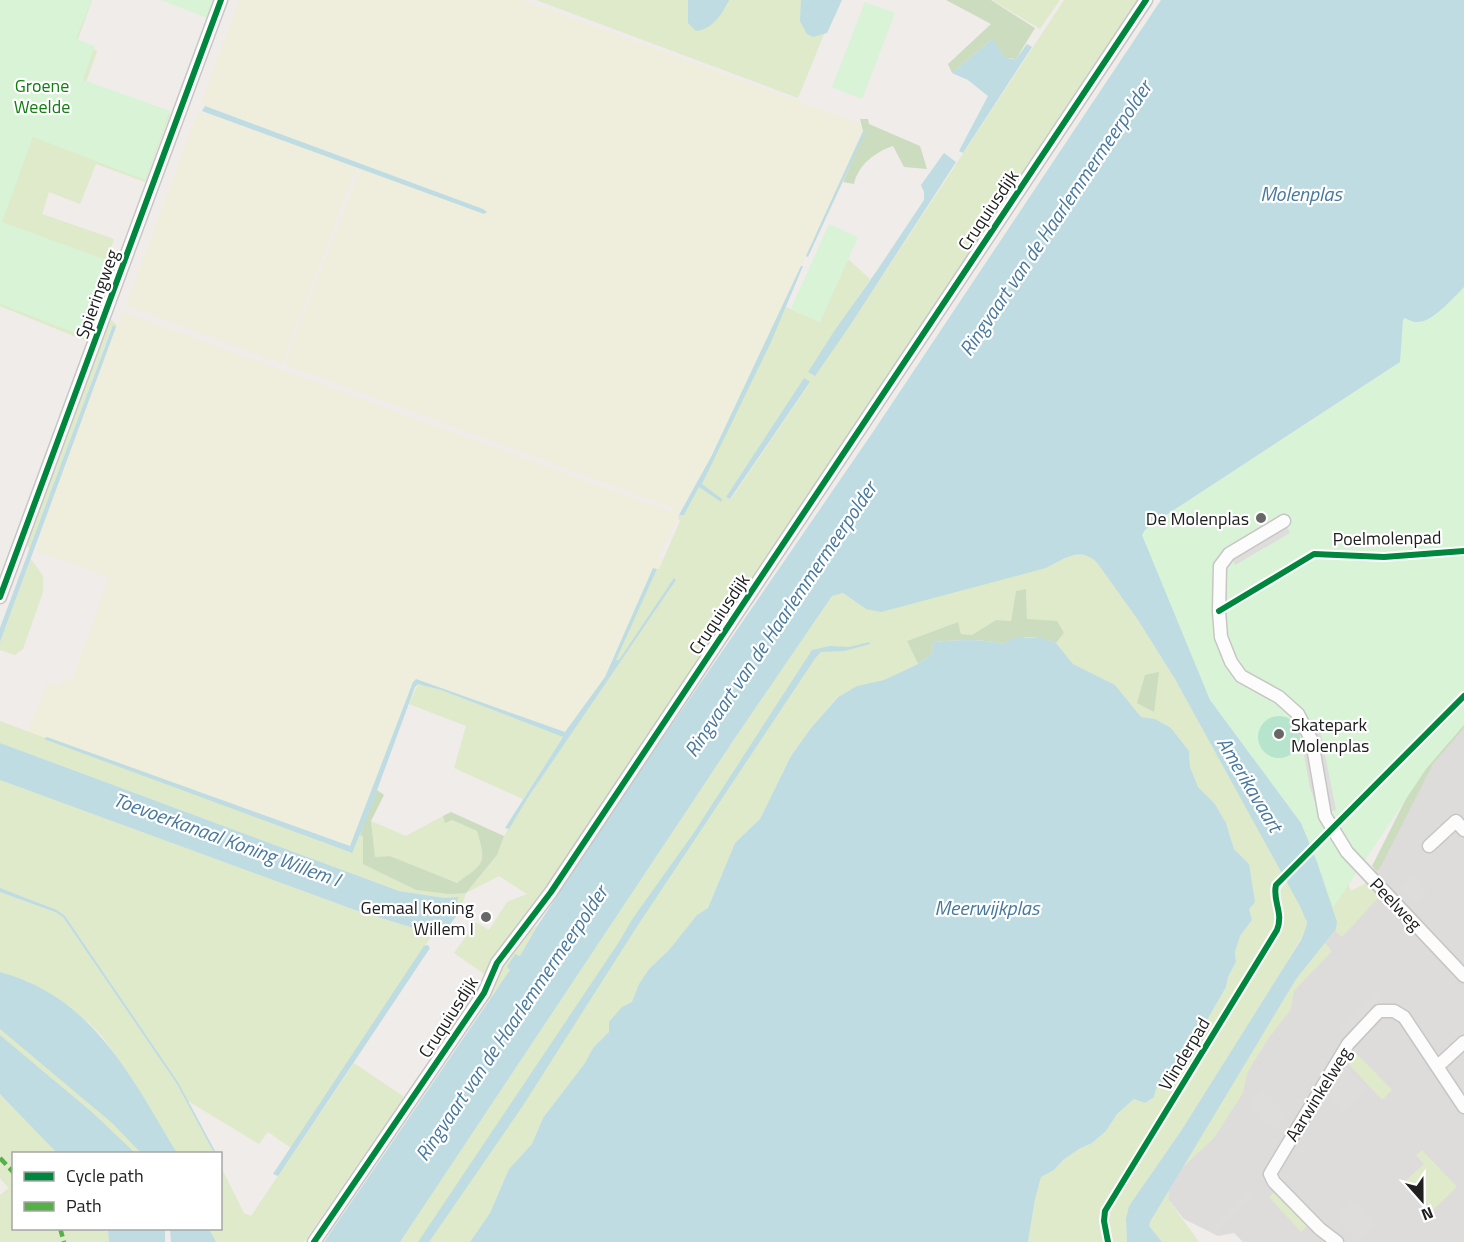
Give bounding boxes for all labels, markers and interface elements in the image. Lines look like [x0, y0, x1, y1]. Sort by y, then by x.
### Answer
park label: Groene Weelde [14, 72, 70, 120]
water label: Ringvaart van de Haarlemmermeerpolder [951, 72, 1161, 362]
street label: Cruquiusdijk [951, 164, 1025, 256]
water label: Molenplas [1260, 178, 1343, 209]
street label: Spieringweg [68, 246, 126, 342]
water label: Ringvaart van de Haarlemmermeerpolder [676, 473, 886, 763]
place label: De Molenplas [1146, 505, 1249, 532]
marker: De Molenplas [1254, 511, 1268, 525]
street label: Poelmolenpad [1332, 524, 1442, 552]
street label: Cruquiusdijk [682, 568, 756, 660]
place label: Skatepark Molenplas [1291, 711, 1369, 759]
marker: Skatepark Molenplas [1272, 727, 1286, 741]
water label: Amerikavaart [1209, 730, 1292, 840]
water label: Toevoerkanaal Koning Willem I [109, 784, 347, 895]
street label: Peelweg [1364, 871, 1428, 937]
water label: Ringvaart van de Haarlemmermeerpolder [407, 877, 617, 1167]
water label: Meerwijkplas [935, 892, 1041, 923]
place label: Gemaal Koning Willem I [361, 894, 474, 942]
marker: Gemaal Koning Willem I [479, 910, 493, 924]
street label: Cruquiusdijk [412, 971, 485, 1063]
street label: Vlinderpad [1152, 1012, 1216, 1096]
street label: Aarwinkelweg [1278, 1042, 1358, 1146]
legend [12, 1152, 222, 1230]
text: Cycle path [66, 1162, 144, 1189]
north arrow [1392, 1170, 1452, 1230]
text: Path [66, 1192, 102, 1219]
text: N [1418, 1201, 1437, 1227]

